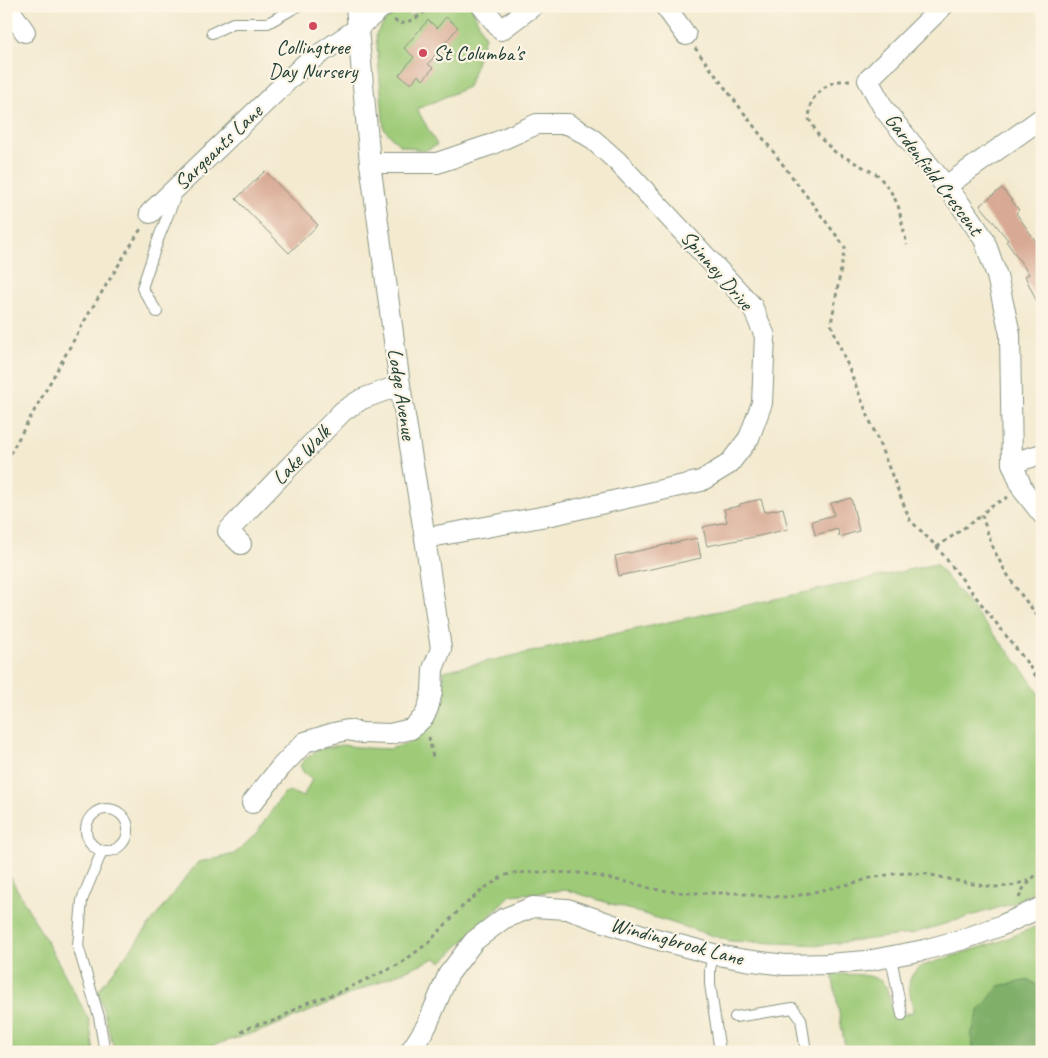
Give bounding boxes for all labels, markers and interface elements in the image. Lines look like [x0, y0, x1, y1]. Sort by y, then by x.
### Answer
marker: Collingtree Day Nursery [307, 20, 319, 32]
place label: Collingtree Day Nursery [268, 34, 359, 84]
place label: St Columba's [433, 40, 525, 66]
marker: St Columba's [417, 47, 429, 59]
street label: Sargeants Lane [168, 98, 268, 195]
street label: Gardenfield Crescent [879, 108, 990, 242]
street label: Spinney Drive [675, 225, 760, 317]
street label: Lodge Avenue [382, 346, 422, 443]
street label: Lake Walk [266, 419, 337, 490]
street label: Windingbrook Lane [608, 911, 747, 971]

